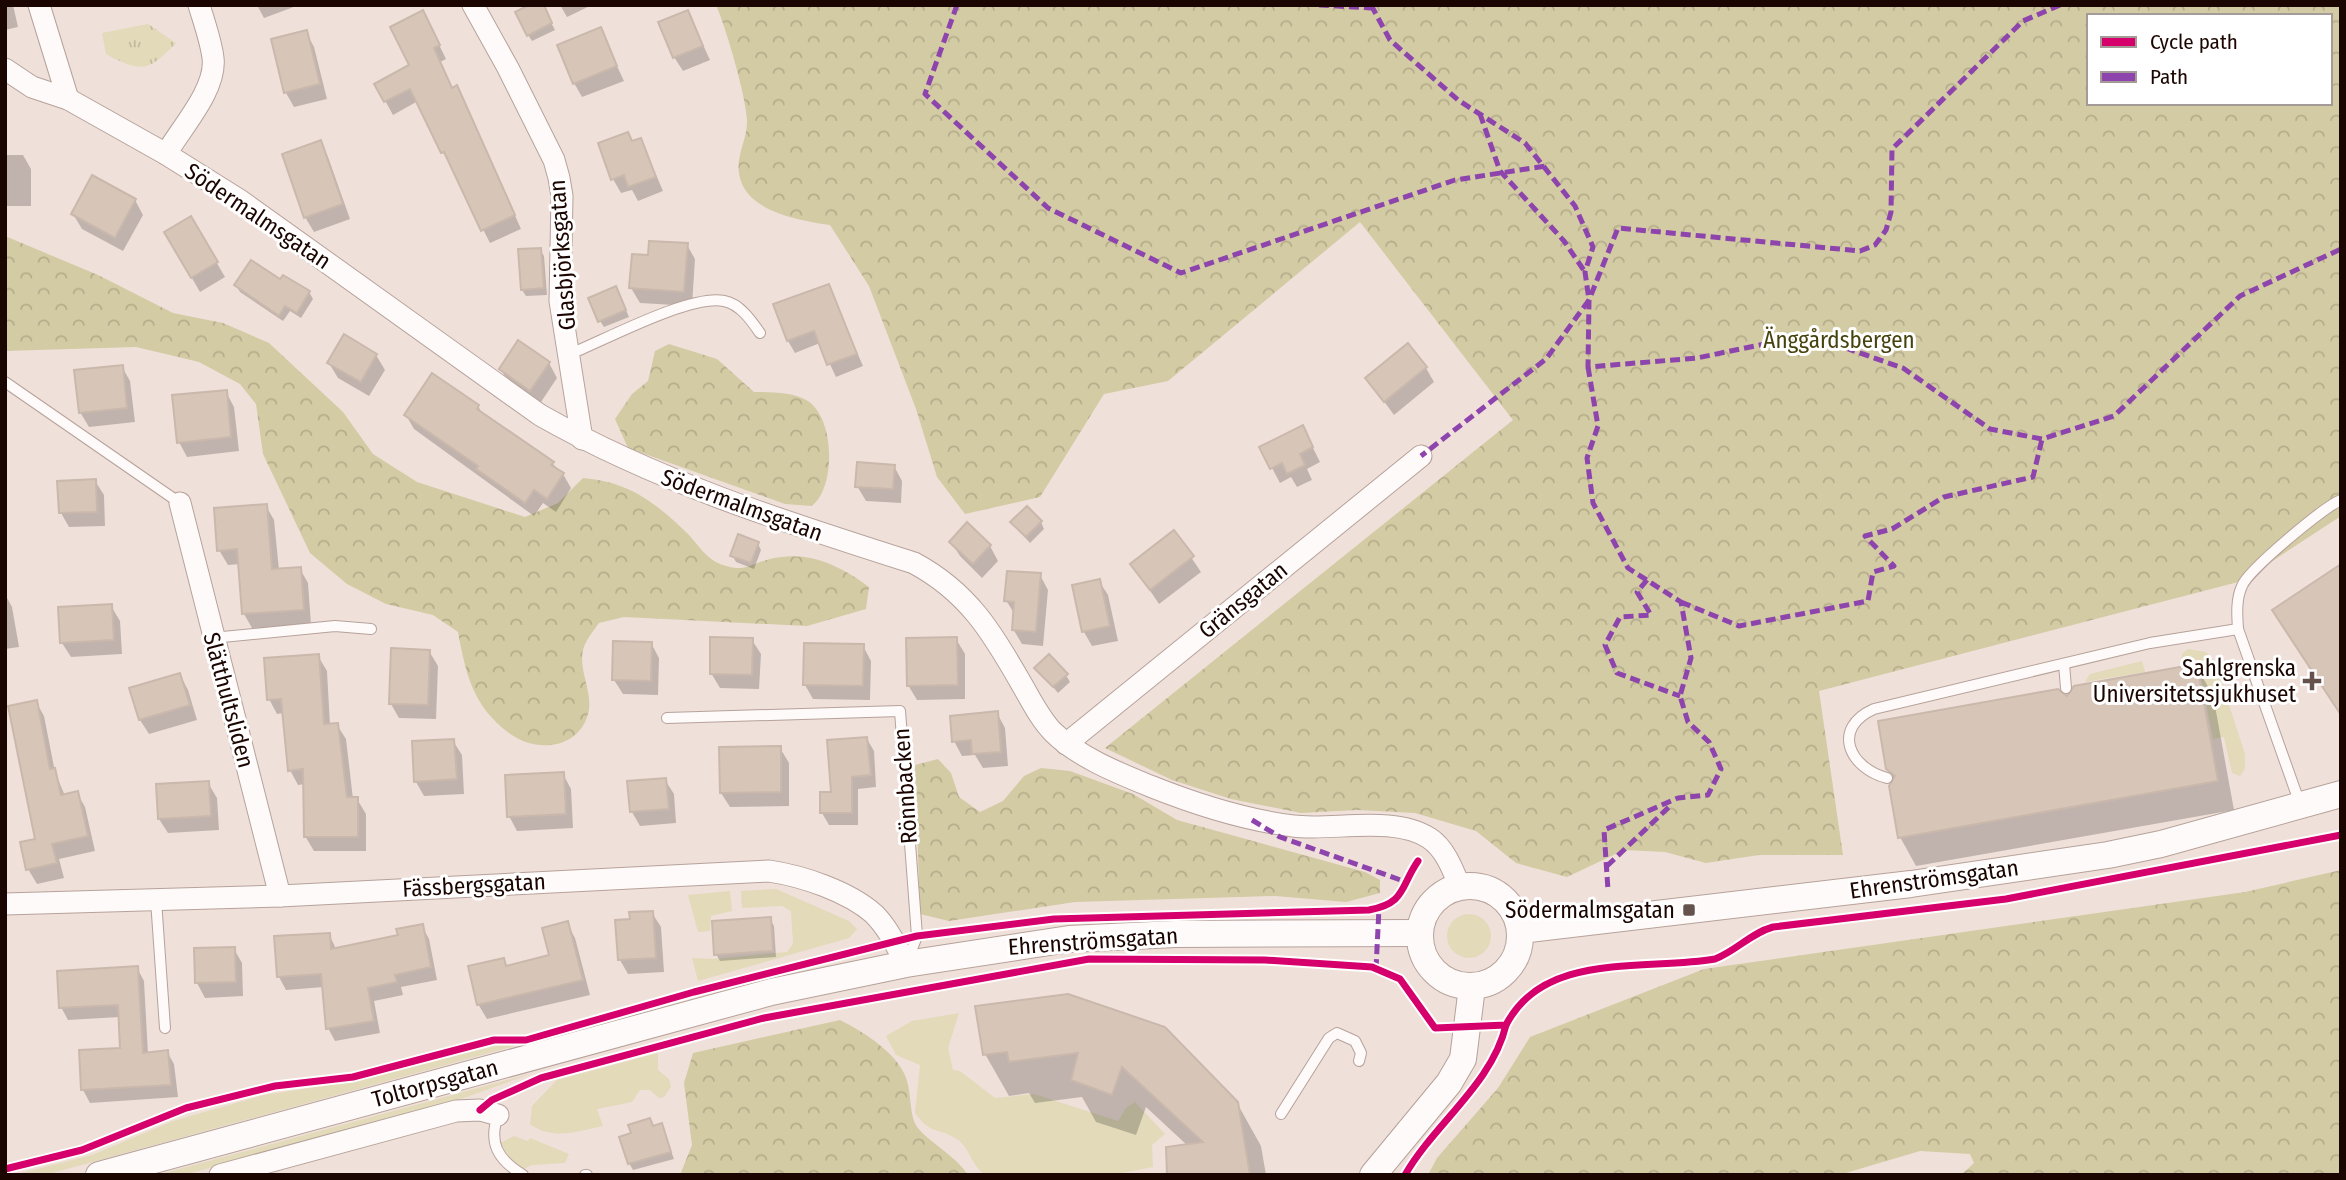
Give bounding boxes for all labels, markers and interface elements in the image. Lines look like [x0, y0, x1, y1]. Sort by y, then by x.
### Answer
legend [2087, 14, 2332, 105]
text: Cycle path [2150, 29, 2238, 55]
text: Path [2150, 64, 2188, 90]
street label: Södermalmsgatan [180, 157, 336, 275]
street label: Glasbjörksgatan [543, 179, 581, 331]
park label: Änggårdsbergen [1763, 326, 1915, 354]
street label: Södermalmsgatan [657, 463, 827, 547]
street label: Gränsgatan [1193, 556, 1293, 644]
street label: Slätthultsliden [197, 629, 261, 771]
place label: Sahlgrenska Universitetssjukhuset [2093, 654, 2296, 708]
marker: Sahlgrenska Universitetssjukhuset [2302, 671, 2322, 691]
street label: Rönnbacken [887, 727, 923, 845]
street label: Ehrenströmsgatan [1848, 853, 2020, 905]
street label: Fässbergsgatan [402, 867, 546, 903]
place label: Södermalmsgatan [1505, 896, 1675, 924]
marker: Södermalmsgatan [1681, 902, 1697, 918]
street label: Ehrenströmsgatan [1007, 921, 1179, 961]
street label: Toltorpsgatan [369, 1053, 501, 1113]

